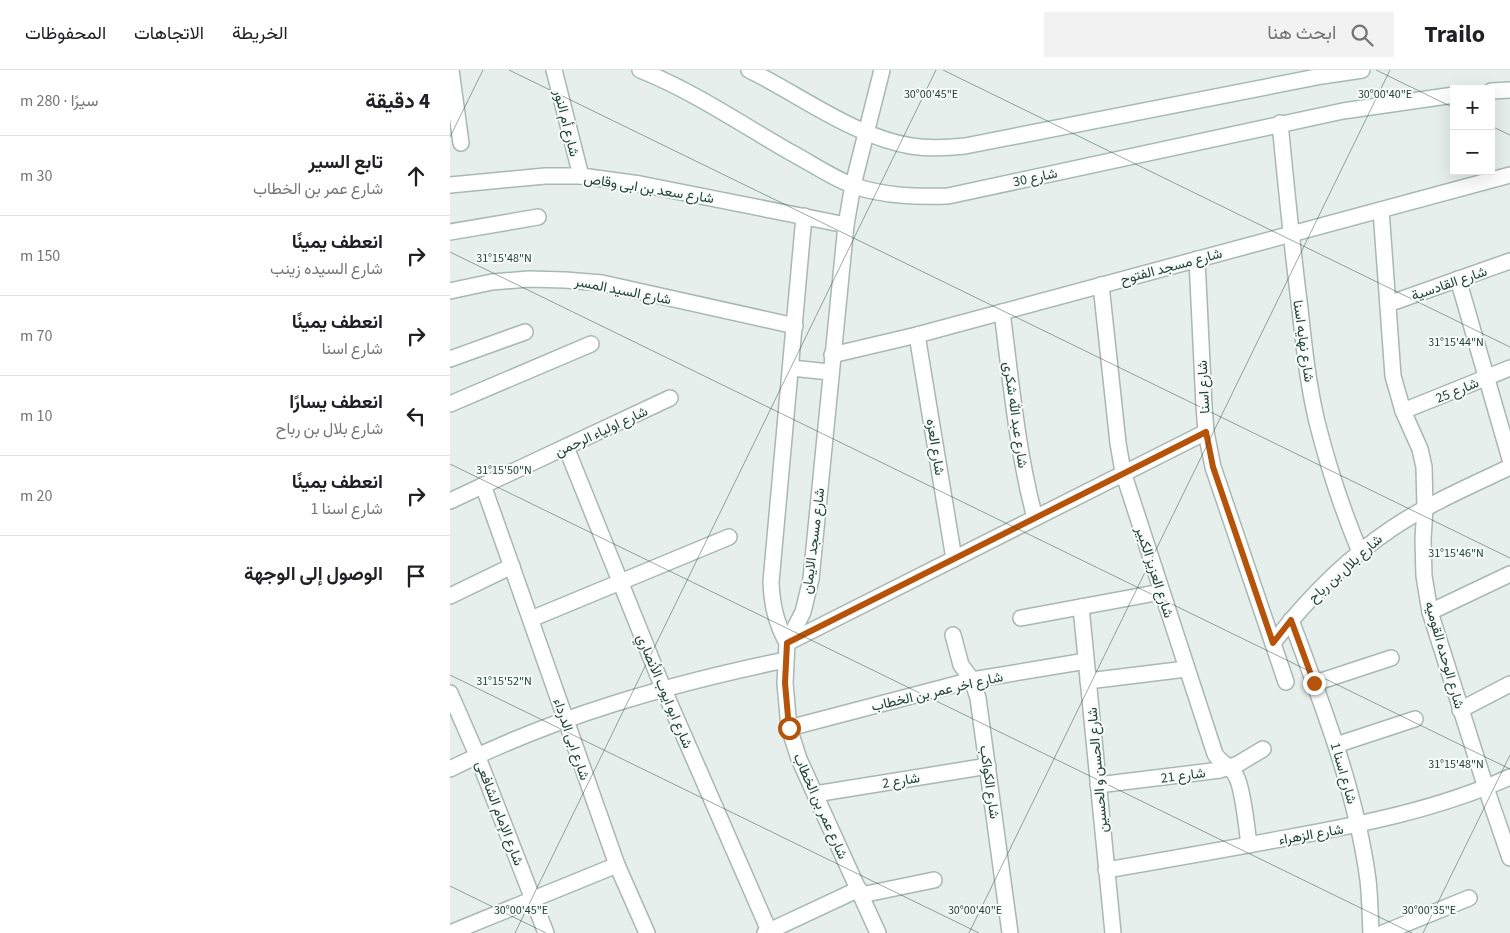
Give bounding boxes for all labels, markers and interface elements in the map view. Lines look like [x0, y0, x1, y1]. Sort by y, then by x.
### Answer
search box [1044, 12, 1394, 57]
text: Trailo [1424, 17, 1485, 52]
text: ابحث هنا [1267, 20, 1336, 47]
text: المحفوظات [25, 21, 106, 46]
text: الاتجاهات [134, 21, 204, 46]
text: الخريطة [232, 21, 288, 46]
icon: search [1348, 21, 1376, 49]
map controls [1450, 85, 1495, 175]
button: + [1450, 85, 1495, 130]
text: 4 دقيقة [365, 86, 430, 116]
text: 30°00'45"E [904, 86, 958, 103]
text: 30°00'40"E [1358, 86, 1412, 103]
street label: شارع أم النور [548, 87, 584, 159]
text: سيرًا · 280 m [20, 90, 98, 112]
button: − [1450, 130, 1495, 175]
text: تابع السير [308, 149, 383, 176]
icon: ahead [402, 162, 430, 190]
street label: شارع 30 [1011, 164, 1059, 192]
text: 30 m [20, 165, 52, 187]
street label: شارع سعد بن ابى وقاص [582, 169, 715, 209]
text: شارع عمر بن الخطاب [253, 178, 383, 200]
text: انعطف يمينًا [292, 229, 383, 256]
icon: right [402, 242, 430, 270]
street label: شارع مسجد الفتوح [1118, 244, 1225, 290]
text: 150 m [20, 245, 60, 267]
text: 31°15'48"N [476, 250, 532, 267]
text: شارع السيده زينب [270, 258, 383, 280]
street label: شارع القادسية [1409, 262, 1490, 306]
street label: شارع السيد المسر [572, 272, 673, 310]
street label: شارع نهايه اسنا [1287, 299, 1319, 383]
text: انعطف يمينًا [292, 309, 383, 336]
icon: right [402, 322, 430, 350]
text: 70 m [20, 325, 52, 347]
text: 31°15'44"N [1428, 334, 1484, 351]
text: شارع اسنا [322, 338, 383, 360]
street label: شارع اسنا [1193, 360, 1215, 414]
street label: شارع عبد الله شكرى [998, 361, 1032, 470]
street label: شارع 25 [1433, 373, 1482, 409]
text: انعطف يسارًا [289, 389, 383, 416]
icon: left [402, 402, 430, 430]
street label: شارع اولياء الرحمن [552, 402, 651, 462]
text: 10 m [20, 405, 52, 427]
street label: شارع العزه [921, 417, 949, 477]
text: شارع بلال بن رباح [276, 418, 383, 440]
text: 31°15'50"N [476, 462, 532, 479]
text: انعطف يمينًا [292, 469, 383, 496]
icon: right [402, 482, 430, 510]
text: 20 m [20, 485, 52, 507]
street label: شارع مسجد الايمان [798, 487, 830, 595]
text: شارع اسنا 1 [311, 498, 383, 520]
street label: شارع العزيز الكبير [1130, 523, 1178, 621]
street label: شارع بلال بن رباح [1304, 530, 1387, 608]
text: 31°15'46"N [1428, 545, 1484, 562]
text: الوصول إلى الوجهة [244, 561, 383, 588]
icon: arrive [402, 562, 430, 590]
street label: شارع الوحده القوميه [1419, 599, 1469, 711]
street label: شارع ابو ايوب الأنصاري [630, 631, 697, 752]
street label: شارع اخر عمر بن الخطاب [869, 667, 1005, 717]
route end [1303, 672, 1326, 695]
text: 31°15'52"N [476, 673, 532, 690]
street label: شارع ابى الدرداء [548, 696, 594, 783]
street label: شارع الحسن و الحسين [1083, 706, 1113, 833]
route start [778, 717, 801, 740]
street label: شارع اسنا 1 [1325, 740, 1361, 807]
street label: شارع الكواكب [974, 744, 1004, 820]
street label: شارع عمر بن الخطاب [788, 750, 852, 862]
text: 31°15'48"N [1428, 756, 1484, 773]
street label: شارع الإمام الشافعى [470, 758, 528, 869]
street label: شارع 21 [1160, 763, 1207, 789]
street label: شارع 2 [881, 768, 921, 794]
street label: شارع الزهراء [1277, 819, 1345, 851]
text: 30°00'45"E [494, 902, 548, 919]
text: 30°00'40"E [948, 902, 1002, 919]
text: 30°00'35"E [1402, 902, 1456, 919]

